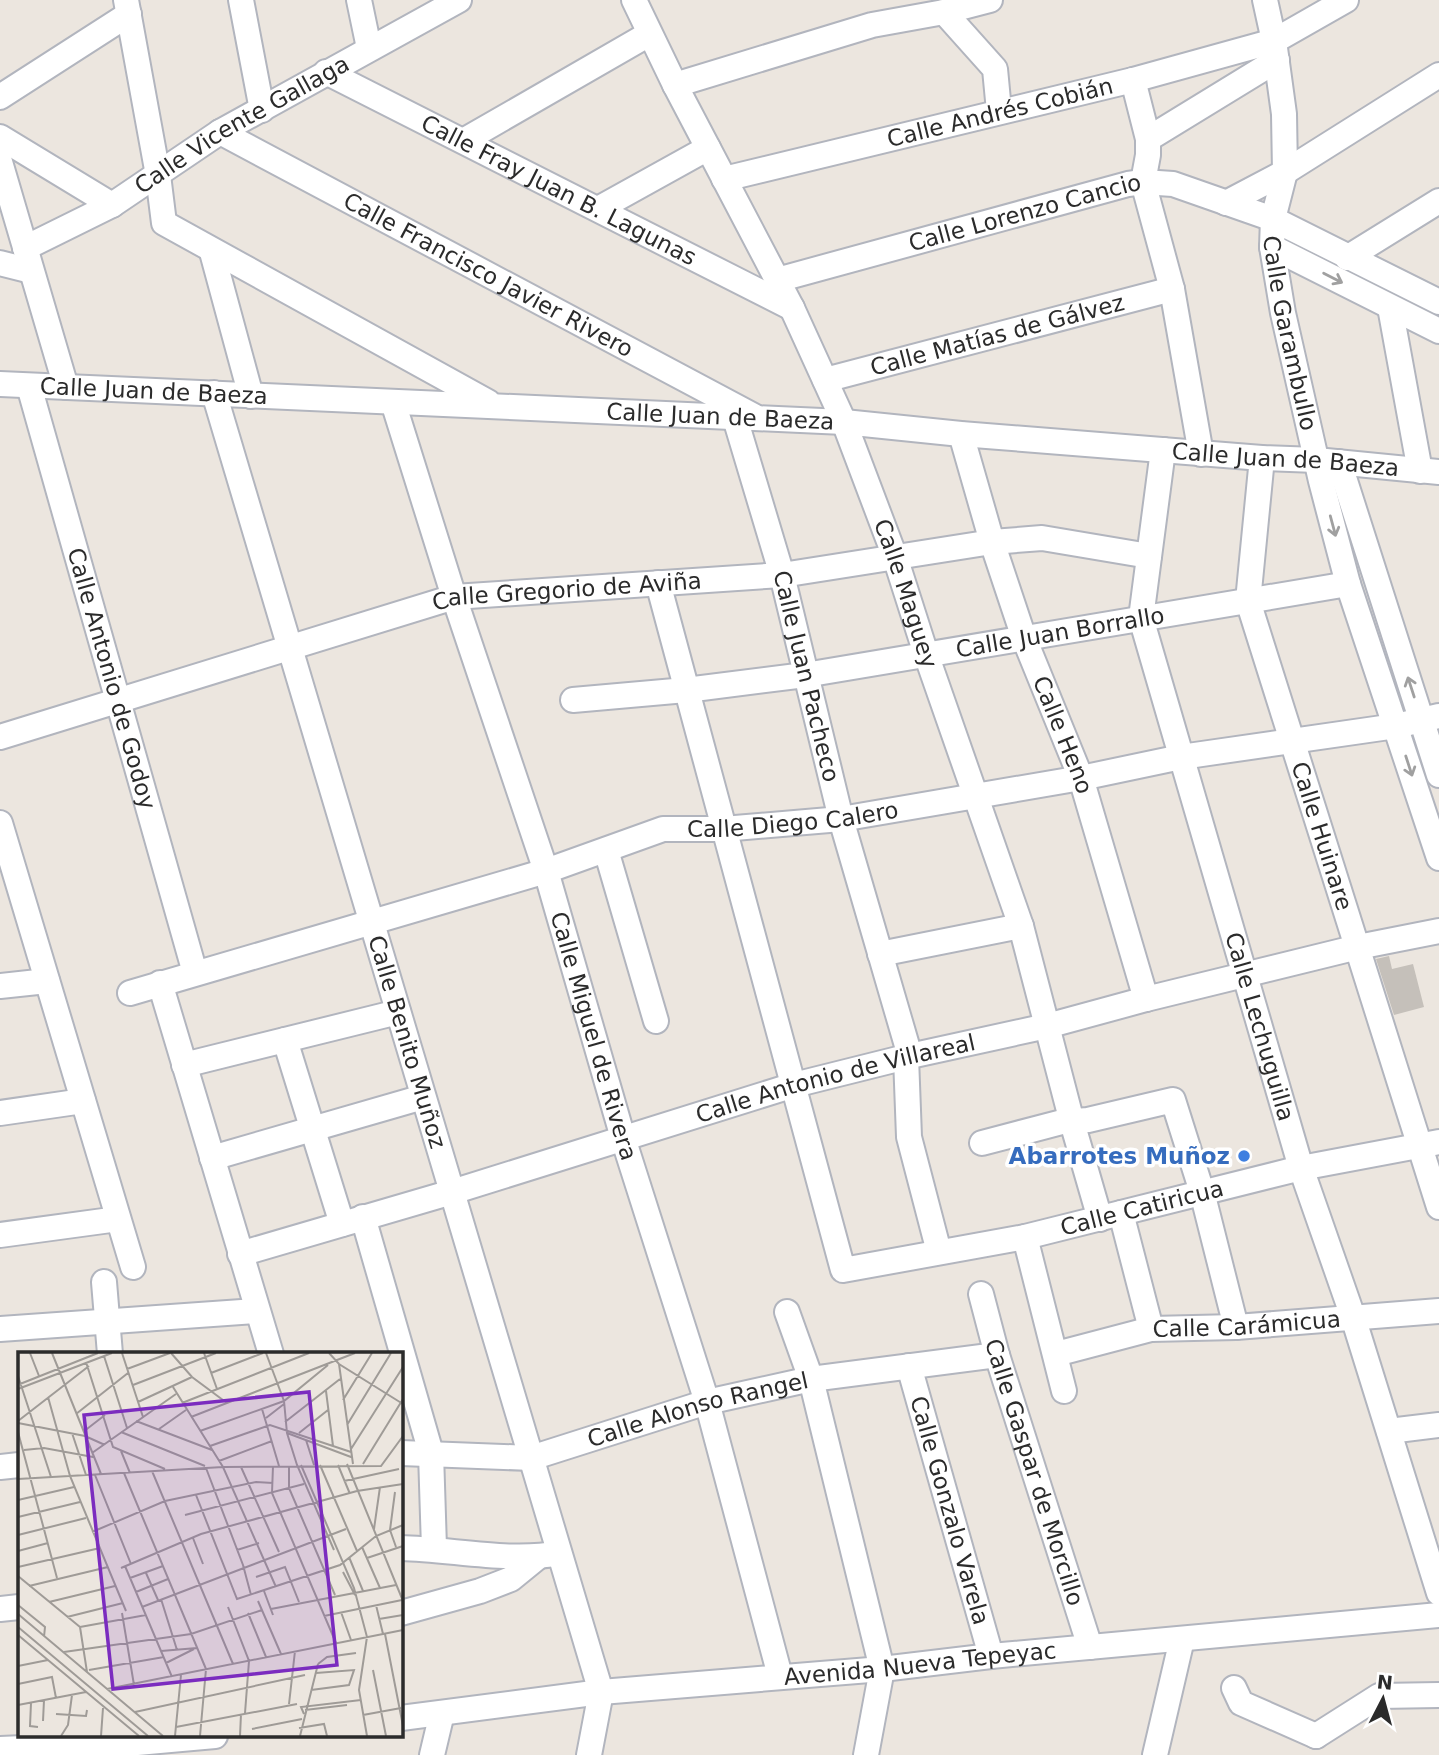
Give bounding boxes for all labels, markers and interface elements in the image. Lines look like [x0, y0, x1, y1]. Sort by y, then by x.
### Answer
street label: Calle Vicente Gallaga [130, 50, 354, 199]
street label: Calle Andrés Cobián [884, 72, 1116, 152]
street label: Calle Fray Juan B. Lagunas [417, 109, 701, 270]
street label: Calle Lorenzo Cancio [906, 169, 1143, 256]
street label: Calle Francisco Javier Rivero [339, 187, 638, 362]
street label: Calle Garambullo [1259, 235, 1322, 433]
one-way arrow [1322, 272, 1343, 286]
street label: Calle Matías de Gálvez [867, 289, 1127, 381]
street label: Calle Juan de Baeza [39, 373, 268, 409]
street label: Calle Juan de Baeza [606, 398, 835, 435]
street label: Calle Juan de Baeza [1171, 438, 1400, 481]
one-way arrow [1327, 514, 1340, 537]
street label: Calle Maguey [869, 515, 943, 672]
street label: Calle Antonio de Godoy [62, 545, 161, 812]
street label: Calle Gregorio de Aviña [429, 567, 702, 616]
street label: Calle Juan Pacheco [768, 568, 845, 785]
street label: Calle Juan Borrallo [954, 602, 1166, 663]
street label: Calle Heno [1028, 672, 1098, 797]
one-way arrow [1403, 676, 1416, 698]
one-way arrow [1403, 755, 1416, 777]
street label: Calle Huinare [1286, 758, 1358, 914]
street label: Calle Diego Calero [687, 796, 900, 842]
street label: Calle Miguel de Rivera [545, 909, 642, 1163]
street label: Calle Lechuguilla [1220, 929, 1300, 1124]
street label: Calle Benito Muñoz [363, 932, 451, 1151]
street label: Calle Antonio de Villareal [692, 1029, 978, 1128]
place label: Abarrotes Muñoz [1009, 1143, 1230, 1169]
marker: Abarrotes Muñoz [1236, 1148, 1252, 1164]
street label: Calle Catiricua [1058, 1175, 1226, 1241]
street label: Calle Carámicua [1152, 1306, 1342, 1342]
street label: Calle Gaspar de Morcillo [980, 1336, 1089, 1609]
inset map [18, 1352, 402, 1738]
street label: Calle Alonso Rangel [584, 1367, 811, 1452]
street label: Calle Gonzalo Varela [905, 1393, 995, 1628]
street label: Avenida Nueva Tepeyac [783, 1637, 1057, 1690]
north arrow [1348, 1664, 1418, 1734]
text: N [1376, 1670, 1394, 1694]

